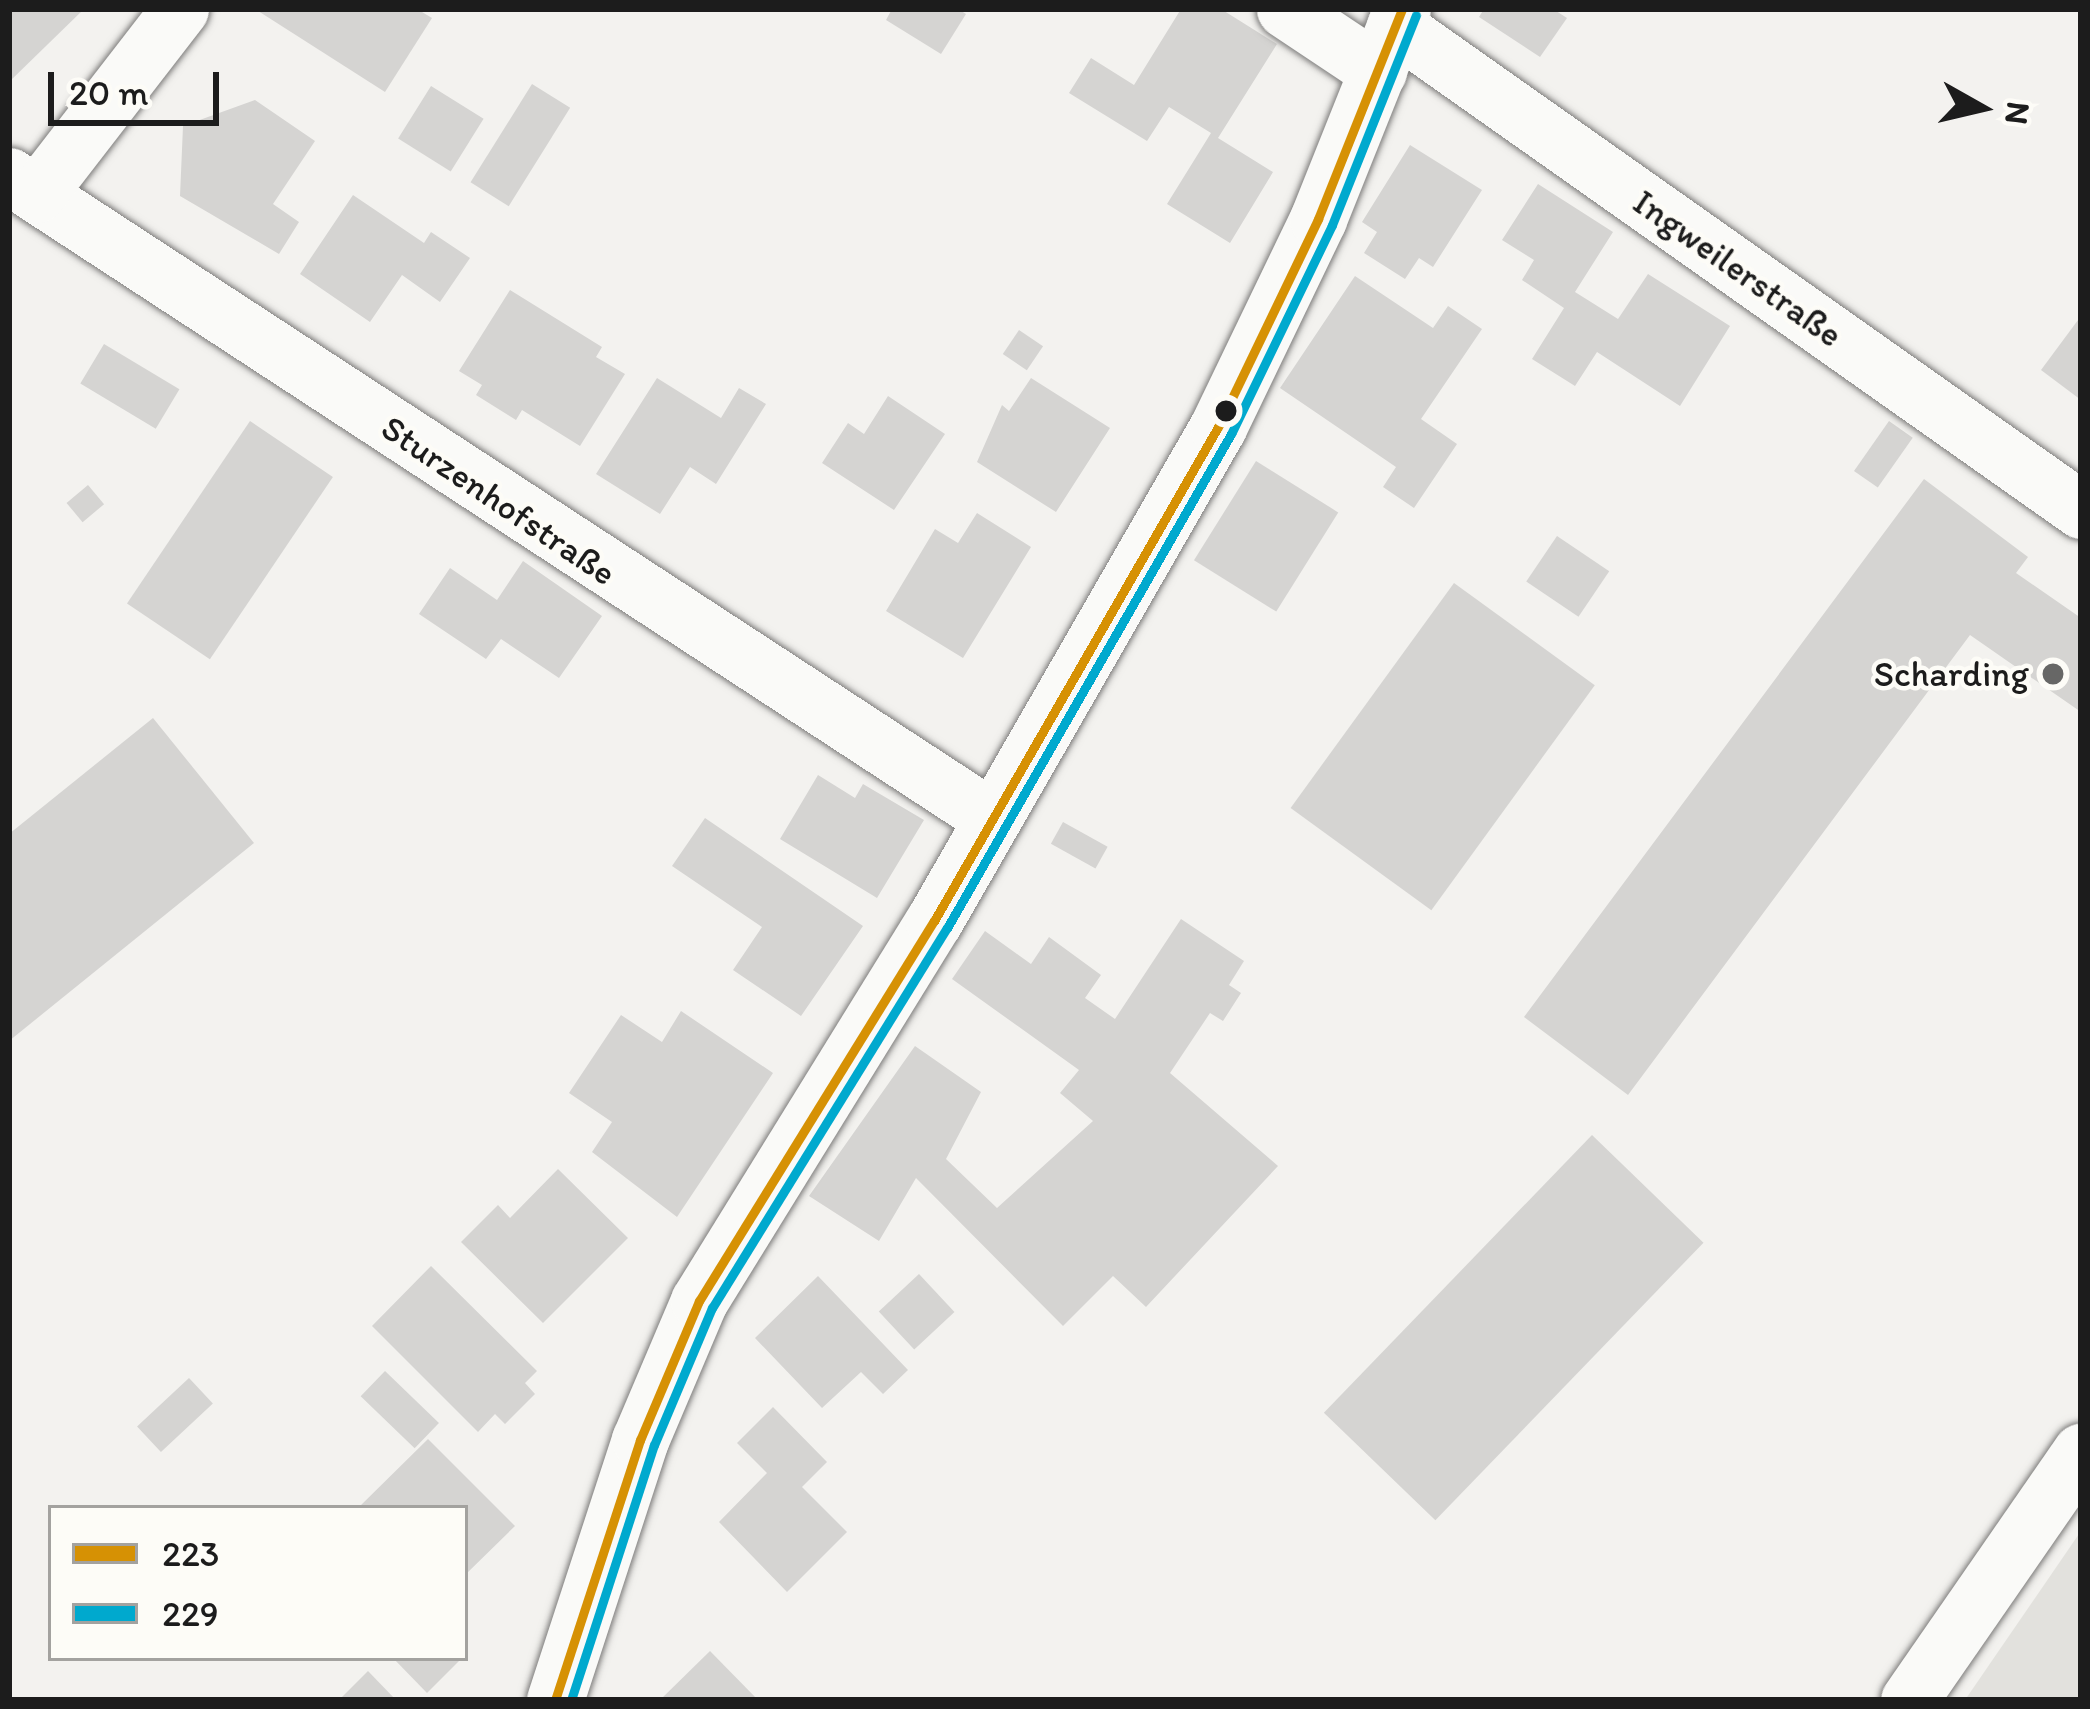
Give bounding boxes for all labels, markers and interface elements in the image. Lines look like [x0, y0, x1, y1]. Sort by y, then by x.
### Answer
scale bar [54, 48, 225, 122]
north arrow [1922, 48, 2042, 168]
text: 20 m [69, 71, 149, 114]
text: N [1997, 99, 2039, 127]
street label: Ingweilerstraße [1625, 180, 1851, 356]
unlabelled marker [1215, 400, 1237, 422]
street label: Sturzenhofstraße [374, 406, 624, 594]
place label: Scharding [1874, 652, 2029, 696]
marker: Scharding [2040, 661, 2066, 687]
legend [48, 1505, 468, 1661]
text: 223 [162, 1532, 220, 1575]
text: 229 [162, 1592, 219, 1635]

